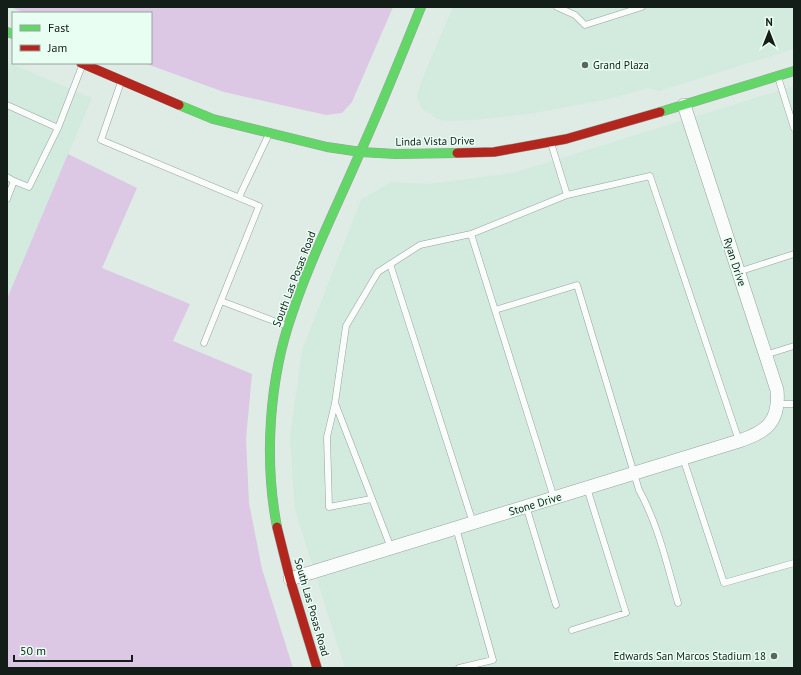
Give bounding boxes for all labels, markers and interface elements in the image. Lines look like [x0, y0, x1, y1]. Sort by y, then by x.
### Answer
legend [12, 12, 152, 64]
north arrow [749, 12, 789, 52]
text: N [765, 15, 773, 29]
text: Fast [48, 20, 69, 35]
text: Jam [47, 40, 67, 55]
place label: Grand Plaza [593, 58, 649, 72]
marker: Grand Plaza [580, 60, 590, 70]
street label: Linda Vista Drive [395, 133, 475, 149]
street label: South Las Posas Road [269, 229, 319, 329]
street label: Ryan Drive [721, 236, 750, 289]
street label: Stone Drive [507, 489, 564, 519]
street label: South Las Posas Road [291, 556, 333, 658]
scale bar [14, 637, 132, 663]
text: 50 m [20, 643, 46, 658]
place label: Edwards San Marcos Stadium 18 [613, 649, 766, 663]
marker: Edwards San Marcos Stadium 18 [769, 651, 779, 661]

